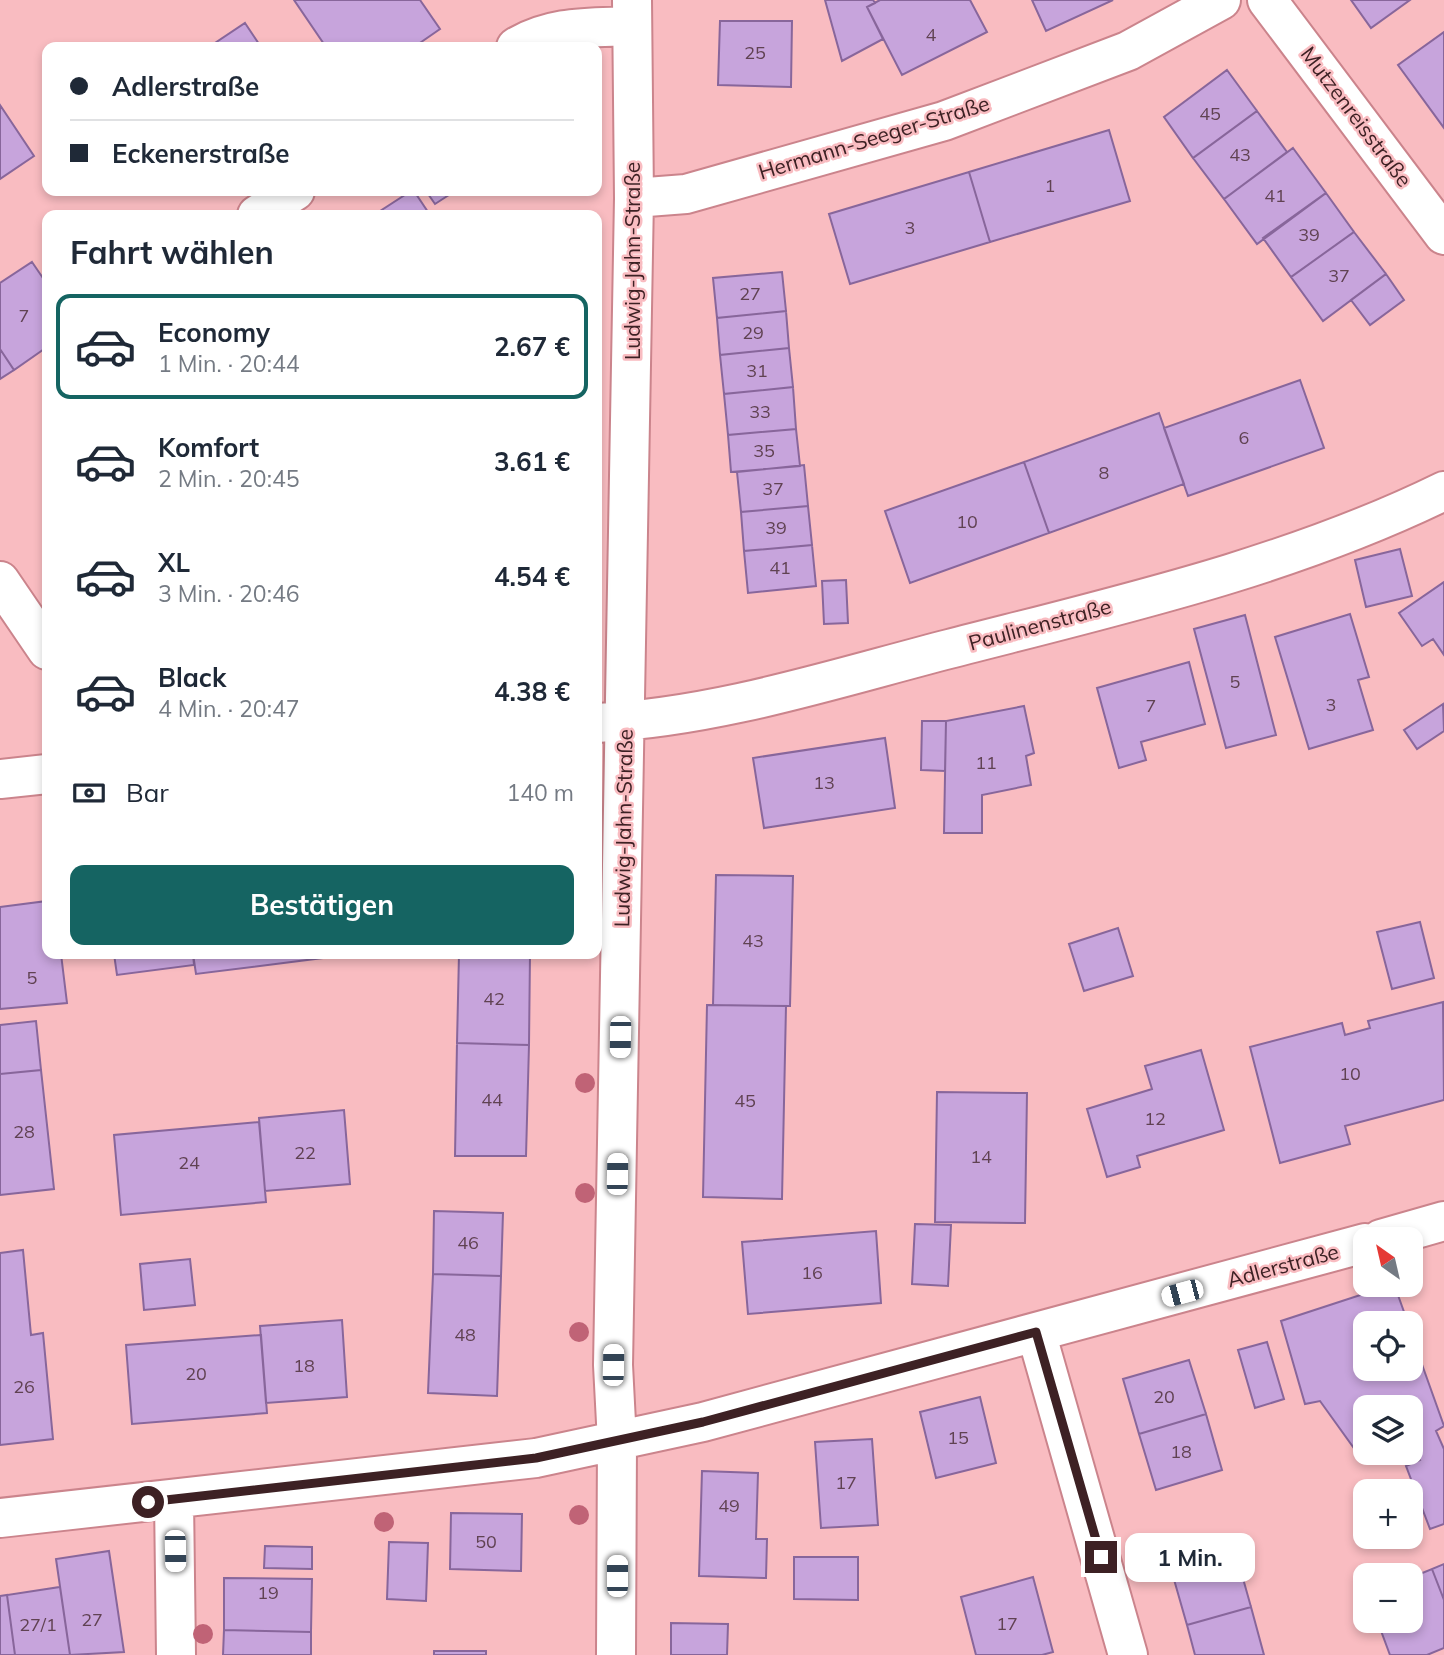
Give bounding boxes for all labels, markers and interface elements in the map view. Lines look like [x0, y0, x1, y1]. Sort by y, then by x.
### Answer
house number: 4 [926, 23, 937, 46]
house number: 25 [744, 41, 766, 64]
street label: Mutzenreisstraße [1296, 41, 1418, 192]
text: Adlerstraße [112, 70, 259, 103]
street label: Hermann-Seeger-Straße [755, 89, 992, 185]
house number: 45 [1199, 102, 1221, 125]
text: Eckenerstraße [112, 137, 290, 170]
house number: 43 [1229, 143, 1251, 166]
street label: Ludwig-Jahn-Straße [619, 162, 645, 360]
house number: 1 [1045, 174, 1055, 197]
house number: 41 [1264, 184, 1286, 207]
house number: 3 [905, 216, 915, 239]
house number: 39 [1298, 223, 1320, 246]
text: Fahrt wählen [70, 232, 274, 272]
house number: 37 [1328, 264, 1350, 287]
house number: 27 [739, 282, 761, 305]
house number: 7 [19, 304, 29, 327]
icon: car [74, 315, 137, 378]
text: Economy [158, 316, 270, 349]
house number: 29 [742, 321, 764, 344]
text: 2.67 € [494, 330, 570, 363]
text: 1 Min. · 20:44 [158, 349, 300, 378]
house number: 31 [746, 359, 768, 382]
house number: 33 [749, 400, 771, 423]
house number: 6 [1239, 426, 1249, 449]
icon: car [74, 430, 137, 493]
text: Komfort [158, 431, 259, 464]
house number: 35 [753, 439, 775, 462]
text: 3.61 € [494, 445, 570, 478]
house number: 8 [1099, 461, 1109, 484]
text: 2 Min. · 20:45 [158, 464, 300, 493]
house number: 37 [762, 477, 784, 500]
house number: 10 [956, 510, 978, 533]
house number: 39 [765, 516, 787, 539]
icon: car [74, 545, 137, 608]
text: XL [158, 546, 190, 579]
house number: 41 [769, 556, 791, 579]
text: 4.54 € [494, 560, 570, 593]
text: 3 Min. · 20:46 [158, 579, 300, 608]
street label: Paulinenstraße [966, 593, 1114, 656]
icon: car [74, 660, 137, 723]
text: Black [158, 661, 226, 694]
house number: 5 [1230, 670, 1241, 693]
text: 4.38 € [494, 675, 570, 708]
house number: 3 [1326, 693, 1336, 716]
text: 4 Min. · 20:47 [158, 694, 300, 723]
house number: 7 [1146, 694, 1156, 717]
street label: Ludwig-Jahn-Straße [608, 729, 638, 927]
house number: 11 [975, 751, 997, 774]
house number: 13 [813, 771, 835, 794]
icon: cash [70, 774, 108, 812]
text: Bar [126, 776, 169, 809]
text: 140 m [506, 778, 574, 807]
button: Bestätigen [70, 865, 574, 945]
house number: 43 [742, 929, 764, 952]
house number: 5 [27, 966, 38, 989]
house number: 42 [483, 987, 505, 1010]
car [610, 1016, 631, 1058]
house number: 10 [1339, 1062, 1361, 1085]
house number: 44 [481, 1088, 503, 1111]
house number: 45 [734, 1089, 756, 1112]
house number: 12 [1144, 1107, 1166, 1130]
house number: 28 [13, 1120, 35, 1143]
house number: 22 [294, 1141, 316, 1164]
house number: 14 [970, 1145, 992, 1168]
house number: 24 [178, 1151, 200, 1174]
car [607, 1153, 628, 1195]
north arrow [1353, 1227, 1423, 1297]
map controls [1353, 1227, 1423, 1633]
house number: 46 [457, 1231, 479, 1254]
street label: Adlerstraße [1224, 1238, 1341, 1292]
house number: 16 [801, 1261, 823, 1284]
car [1159, 1277, 1206, 1309]
button: locate [1353, 1311, 1423, 1381]
house number: 48 [454, 1323, 476, 1346]
car [603, 1344, 624, 1386]
house number: 18 [293, 1354, 315, 1377]
house number: 20 [185, 1362, 207, 1385]
house number: 26 [13, 1375, 35, 1398]
house number: 20 [1153, 1385, 1175, 1408]
button: layers [1353, 1395, 1423, 1465]
house number: 15 [947, 1426, 969, 1449]
house number: 18 [1170, 1440, 1192, 1463]
house number: 17 [835, 1471, 857, 1494]
button: + [1353, 1479, 1423, 1549]
route start [132, 1486, 164, 1518]
house number: 49 [718, 1494, 740, 1517]
car [165, 1530, 186, 1572]
house number: 50 [475, 1530, 497, 1553]
callout: 1 Min. [1126, 1532, 1255, 1582]
route end [1085, 1541, 1117, 1573]
text: 1 Min. [1157, 1543, 1223, 1572]
car [607, 1555, 628, 1597]
button: − [1353, 1563, 1423, 1633]
house number: 19 [257, 1581, 279, 1604]
house number: 27 [81, 1608, 103, 1631]
house number: 17 [996, 1612, 1018, 1635]
house number: 27/1 [19, 1613, 57, 1636]

